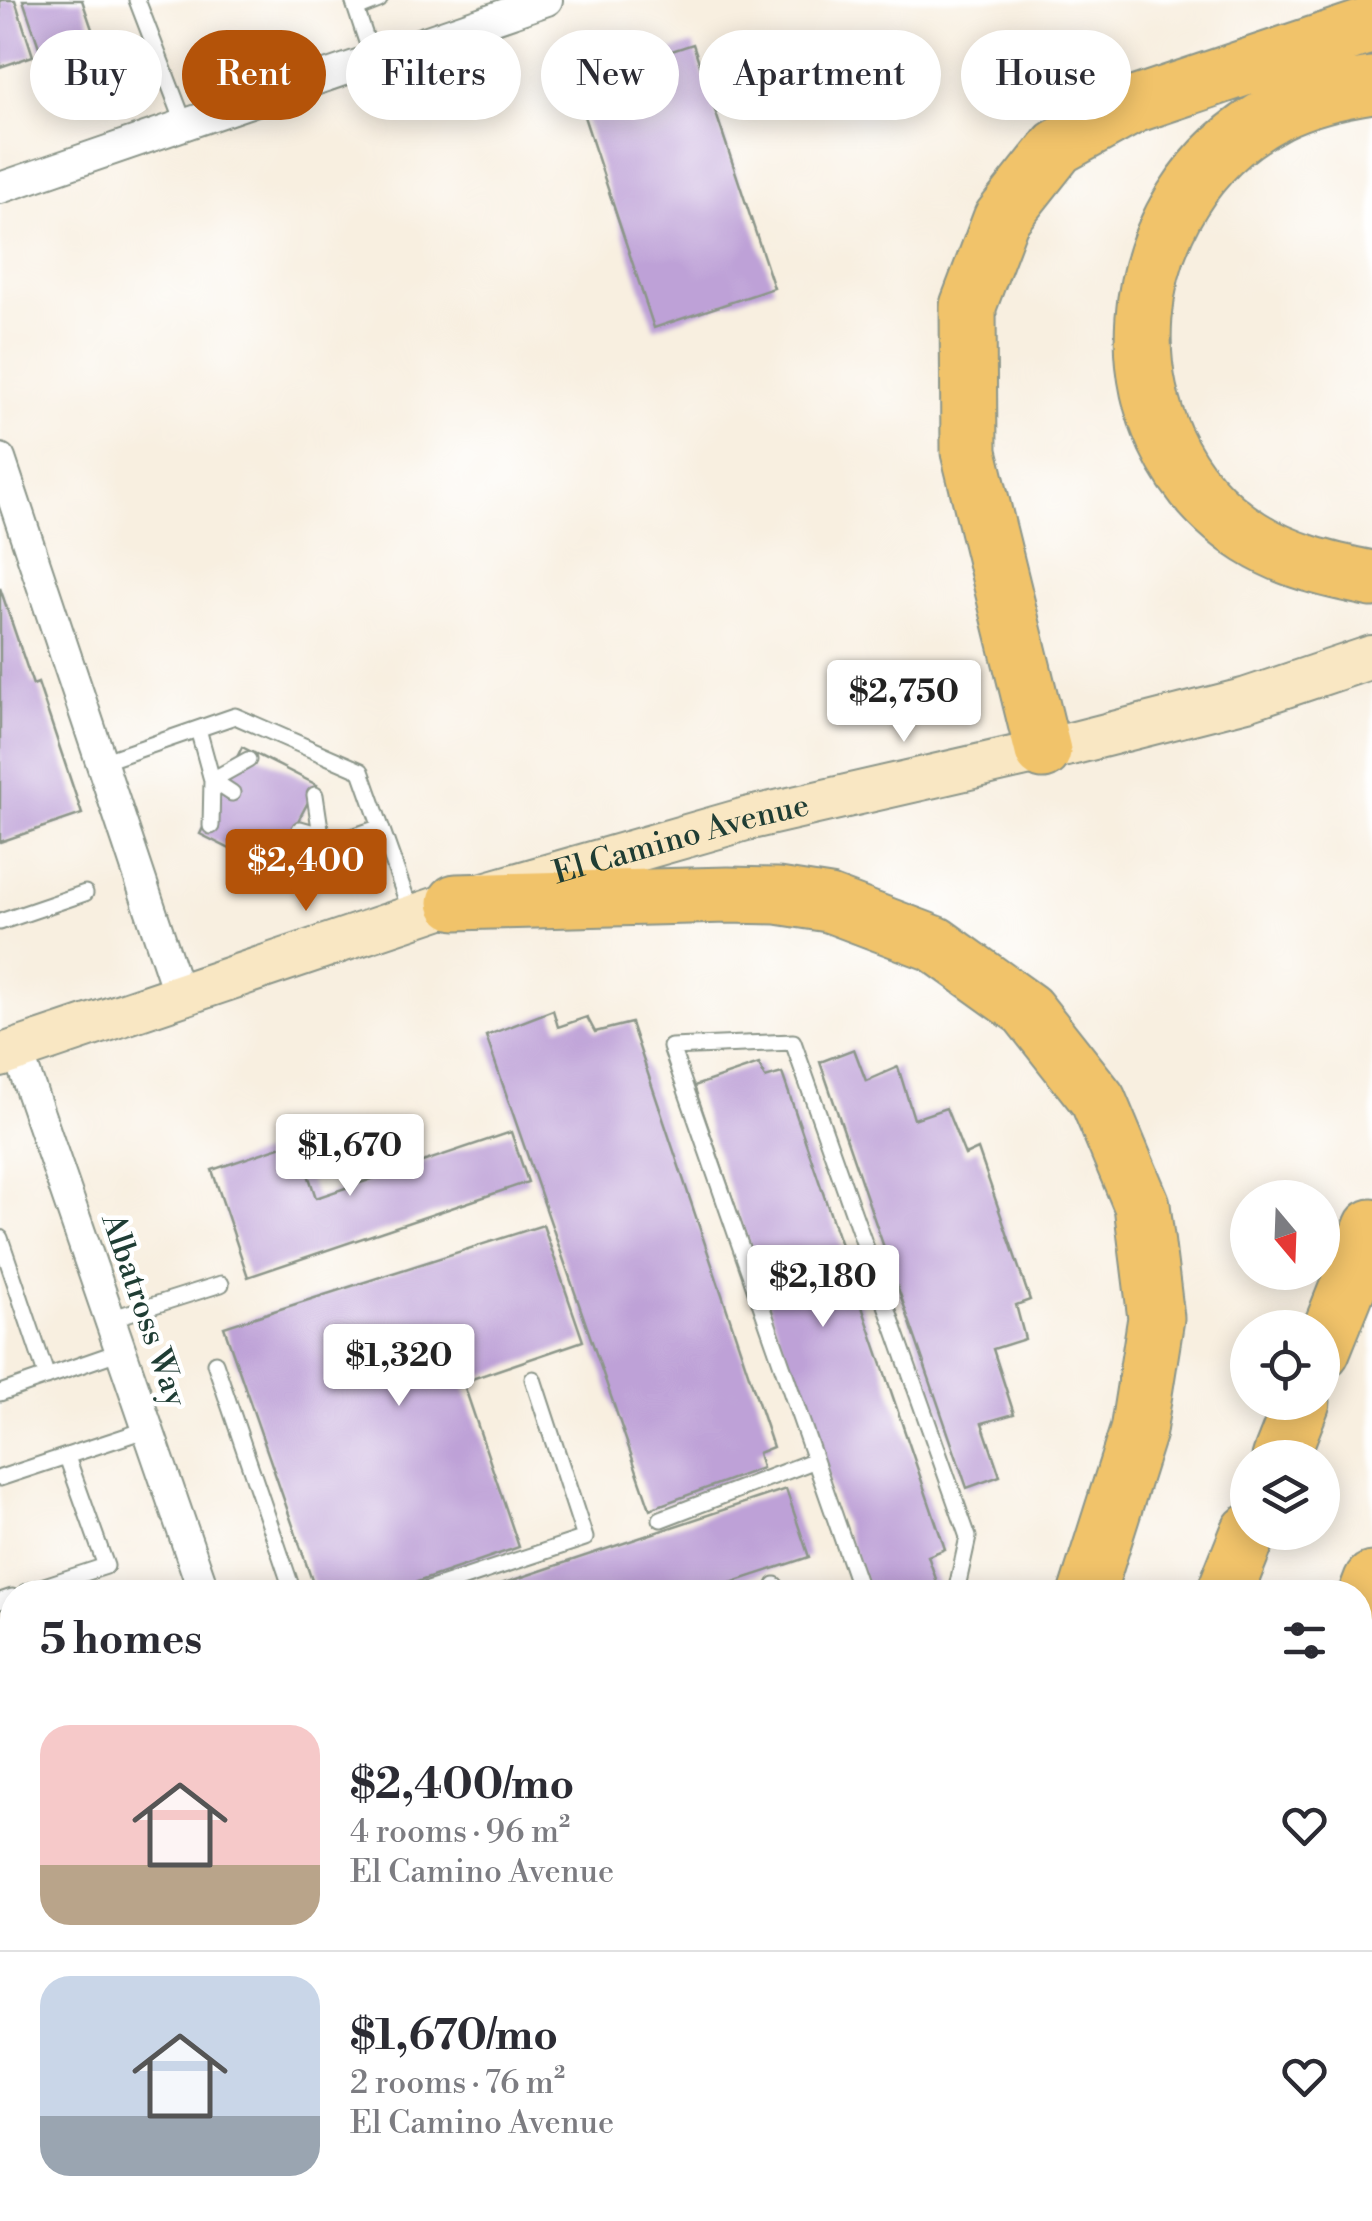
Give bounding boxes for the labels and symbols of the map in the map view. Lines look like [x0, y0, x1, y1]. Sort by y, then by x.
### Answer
pin: $2,750 [823, 660, 985, 745]
street label: El Camino Avenue [548, 785, 813, 893]
pin: $2,400 [225, 829, 387, 914]
pin: $1,670 [269, 1114, 431, 1199]
north arrow [1230, 1180, 1340, 1290]
street label: Albatross Way [92, 1207, 196, 1412]
pin: $2,180 [742, 1245, 904, 1330]
pin: $1,320 [318, 1324, 480, 1409]

